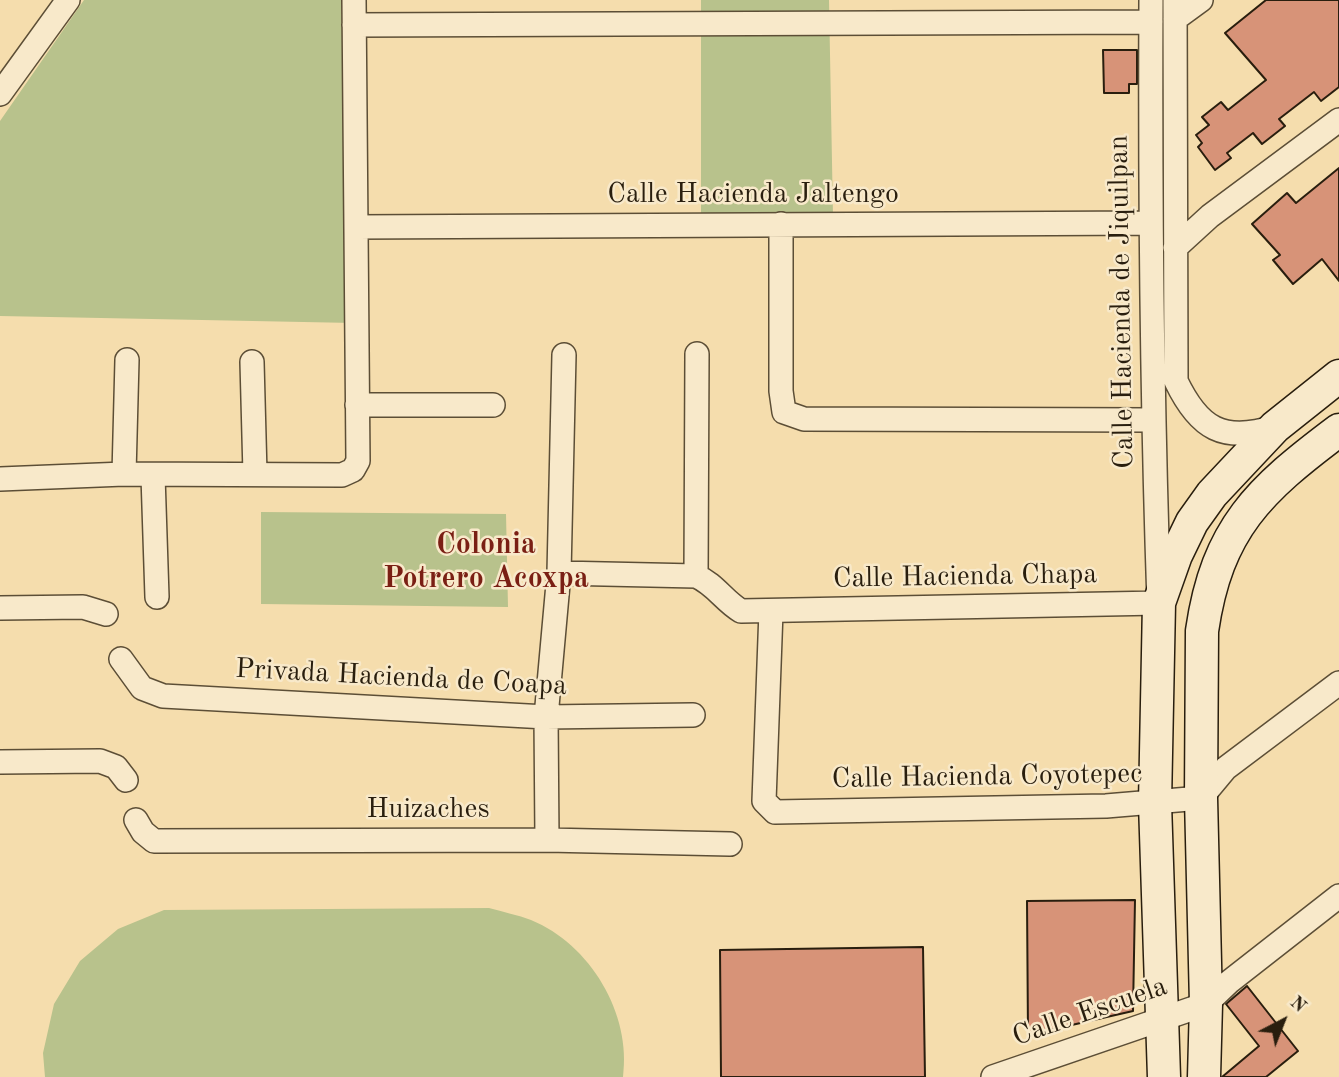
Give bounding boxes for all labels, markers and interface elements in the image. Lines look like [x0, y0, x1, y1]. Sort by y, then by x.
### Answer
street label: Calle Hacienda de Jiquilpan [1102, 135, 1142, 469]
street label: Calle Hacienda Jaltengo [607, 178, 899, 212]
district label: Colonia Potrero Acoxpa [383, 527, 589, 598]
street label: Calle Hacienda Chapa [832, 558, 1098, 596]
street label: Privada Hacienda de Coapa [234, 653, 568, 703]
street label: Calle Hacienda Coyotepec [831, 757, 1143, 797]
street label: Huizaches [366, 793, 490, 827]
street label: Calle Escuela [1008, 970, 1172, 1054]
north arrow [1248, 986, 1318, 1056]
text: N [1286, 993, 1309, 1017]

